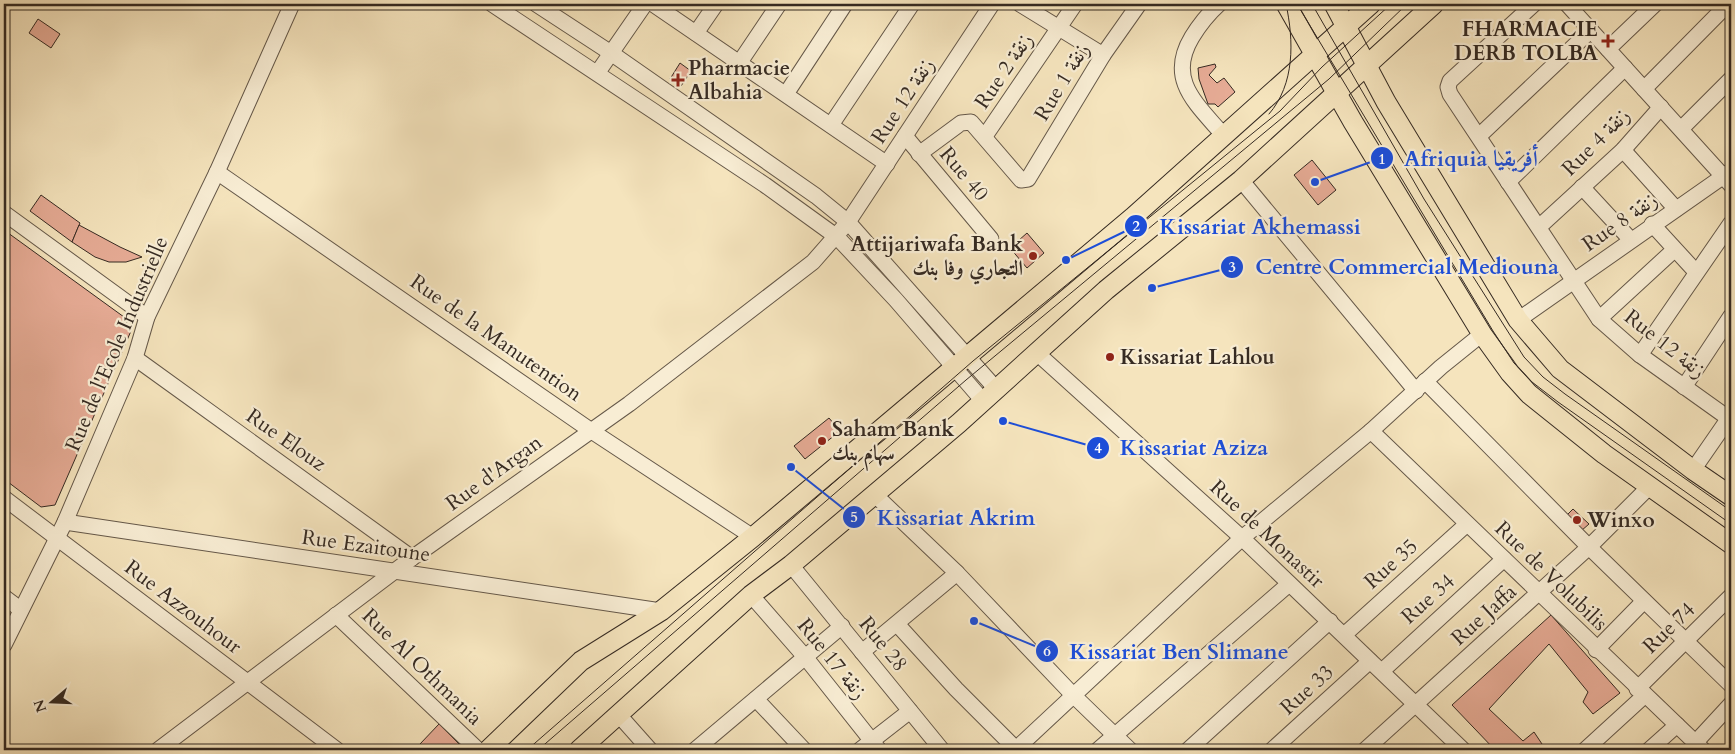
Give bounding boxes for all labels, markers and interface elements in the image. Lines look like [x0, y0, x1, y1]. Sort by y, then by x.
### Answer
place label: FHARMACIE DERB TOLBA [1454, 15, 1598, 68]
street label: Rue 2 زنقة [968, 27, 1040, 115]
marker: FHARMACIE DERB TOLBA [1602, 35, 1614, 47]
street label: Rue 1 زنقة [1027, 38, 1097, 126]
street label: Rue 12 زنقة [865, 53, 941, 149]
place label: Pharmacie Albahia [688, 54, 790, 107]
marker: Pharmacie Albahia [672, 74, 684, 86]
street label: Rue 4 زنقة [1555, 101, 1637, 183]
callout: Afriquia أفريقيا [1369, 140, 1548, 177]
street label: Rue 40 [933, 141, 995, 207]
text: Afriquia أفريقيا [1404, 143, 1539, 174]
text: 1 [1378, 149, 1386, 169]
street label: Rue 8 زنقة [1576, 185, 1664, 259]
callout: Kissariat Akhemassi [1124, 207, 1371, 244]
text: Kissariat Akhemassi [1159, 212, 1361, 242]
text: 2 [1132, 216, 1140, 236]
place label: Attijariwafa Bank التجاري وفا بنك [851, 230, 1023, 285]
street label: Rue de l'Ecole Industrielle [59, 232, 175, 456]
callout: Centre Commercial Mediouna [1220, 248, 1569, 285]
marker: Attijariwafa Bank التجاري وفا بنك [1027, 250, 1039, 262]
text: Centre Commercial Mediouna [1255, 252, 1559, 282]
text: 3 [1228, 257, 1236, 277]
street label: Rue de la Manutention [404, 268, 588, 408]
street label: Rue 12 زنقة [1618, 303, 1712, 385]
place label: Kissariat Lahlou [1120, 343, 1275, 372]
marker: Kissariat Lahlou [1104, 351, 1116, 363]
street label: Rue Elouz [240, 402, 332, 479]
place label: Saham Bank سهام بنك [832, 415, 954, 472]
street label: Rue d'Argan [440, 428, 548, 518]
callout: Kissariat Aziza [1085, 429, 1278, 466]
text: Kissariat Aziza [1120, 433, 1268, 463]
marker: Saham Bank سهام بنك [816, 435, 828, 447]
text: 4 [1094, 438, 1102, 458]
street label: Rue de Monastir [1203, 473, 1331, 595]
callout: Kissariat Akrim [842, 498, 1046, 535]
text: Kissariat Akrim [877, 503, 1036, 533]
place label: Winxo [1586, 506, 1655, 535]
text: 5 [850, 507, 858, 527]
marker: Winxo [1571, 514, 1583, 526]
street label: Rue de Volubilis [1488, 515, 1614, 637]
street label: Rue Ezaitoune [300, 523, 432, 569]
street label: Rue 35 [1358, 532, 1424, 596]
street label: Rue Azzouhour [118, 553, 248, 661]
street label: Rue 34 [1395, 567, 1461, 631]
street label: Rue Jaffa [1445, 578, 1523, 652]
street label: Rue 74 [1636, 596, 1702, 660]
street label: Rue Al Othmania [355, 602, 489, 732]
street label: Rue 28 [852, 610, 914, 678]
street label: Rue 17 زنقة [790, 612, 874, 706]
callout: Kissariat Ben Slimane [1035, 632, 1299, 669]
text: Kissariat Ben Slimane [1069, 637, 1289, 667]
text: 6 [1043, 641, 1051, 661]
street label: Rue 33 [1274, 658, 1340, 722]
north arrow [28, 676, 78, 726]
text: N [29, 697, 51, 715]

